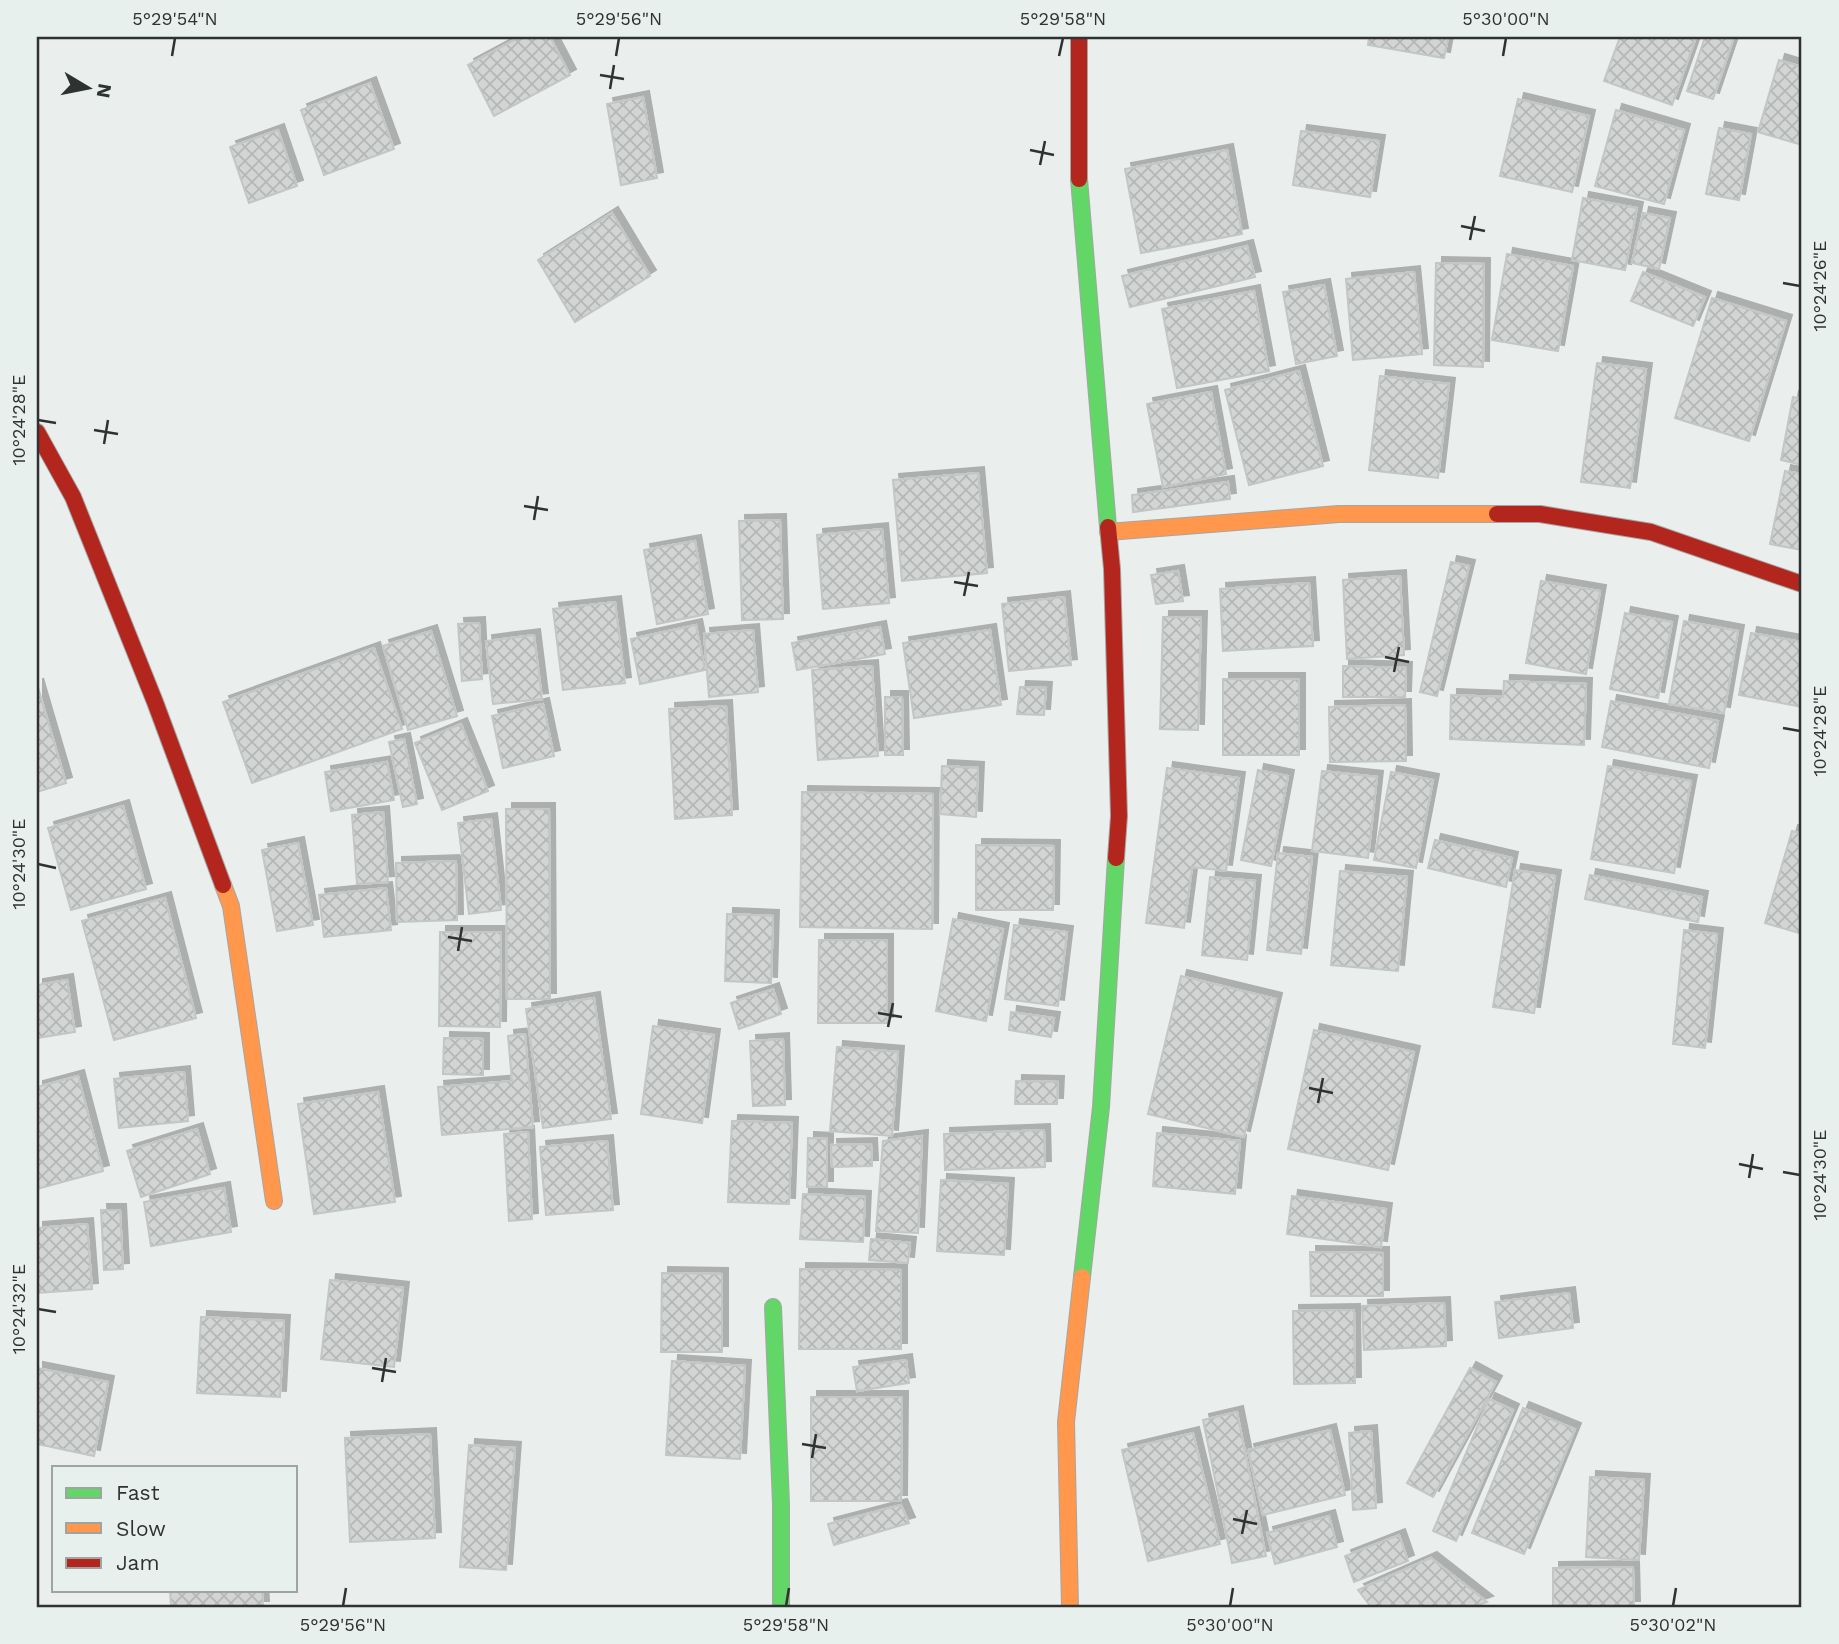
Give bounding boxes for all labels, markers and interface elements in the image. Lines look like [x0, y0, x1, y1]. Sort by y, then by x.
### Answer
text: 5°29'54"N [132, 8, 218, 29]
text: 5°29'56"N [576, 8, 662, 29]
text: 5°29'58"N [1020, 8, 1106, 29]
text: 5°30'00"N [1462, 8, 1550, 29]
north arrow [52, 52, 122, 122]
text: N [92, 82, 117, 100]
text: 10°24'26"E [1809, 241, 1830, 331]
text: 10°24'28"E [8, 374, 29, 466]
text: 10°24'28"E [1809, 685, 1830, 777]
text: 10°24'30"E [8, 818, 29, 910]
text: 10°24'30"E [1809, 1129, 1830, 1221]
text: 10°24'32"E [8, 1264, 29, 1354]
legend [52, 1466, 298, 1592]
text: Fast [116, 1480, 160, 1505]
text: Slow [116, 1516, 166, 1541]
text: Jam [116, 1550, 159, 1575]
text: 5°29'56"N [300, 1614, 386, 1635]
text: 5°29'58"N [743, 1614, 829, 1635]
text: 5°30'00"N [1186, 1614, 1274, 1635]
text: 5°30'02"N [1630, 1614, 1716, 1635]

